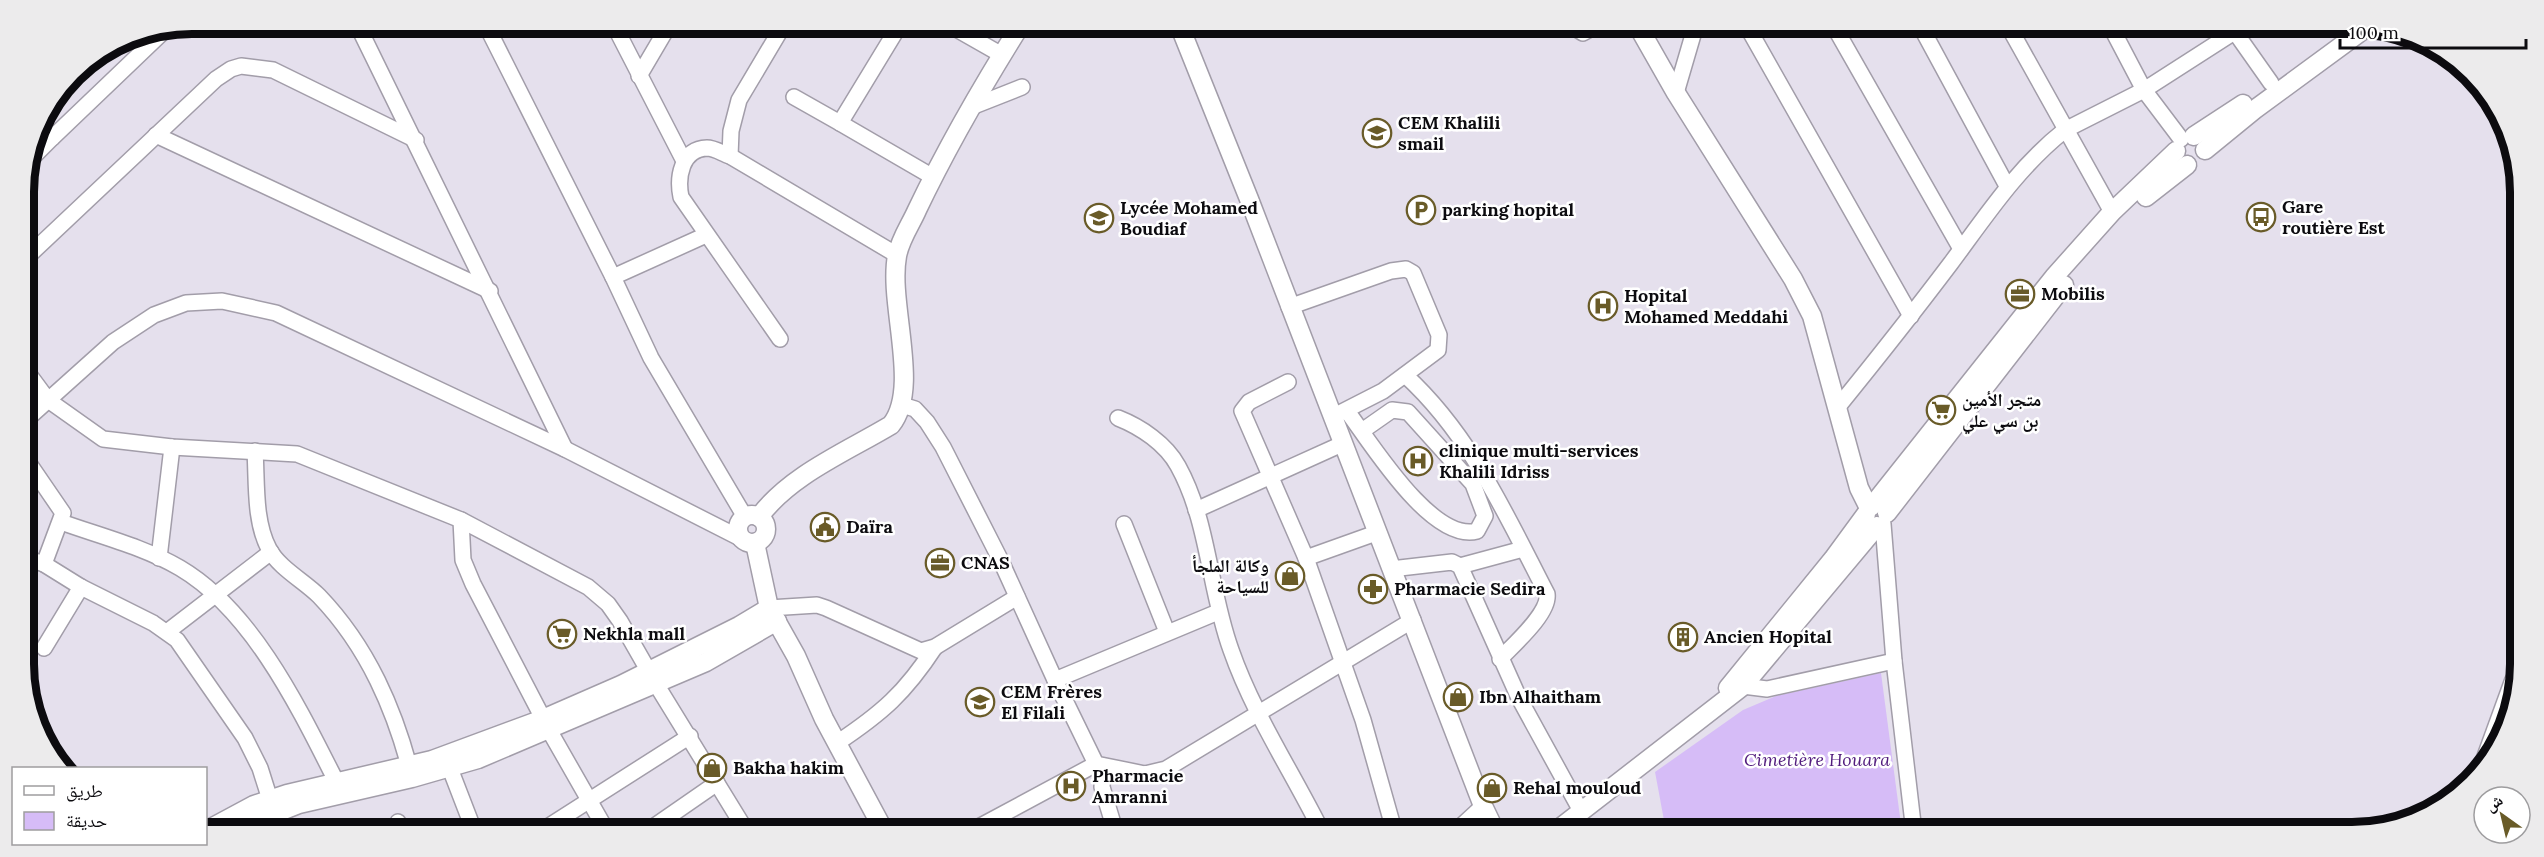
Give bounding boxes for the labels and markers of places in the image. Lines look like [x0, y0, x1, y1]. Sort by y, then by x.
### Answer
place label: CEM Khalili smail [1398, 111, 1500, 155]
school or university icon: CEM Khalili smail [1361, 117, 1393, 149]
parking icon: parking hopital [1405, 194, 1437, 226]
place label: Gare routière Est [2282, 195, 2386, 239]
place label: Lycée Mohamed Boudiaf [1120, 196, 1258, 240]
place label: parking hopital [1442, 198, 1574, 221]
bus stop icon: Gare routière Est [2245, 201, 2277, 233]
school or university icon: Lycée Mohamed Boudiaf [1083, 202, 1115, 234]
office icon: Mobilis [2004, 278, 2036, 310]
place label: Mobilis [2041, 282, 2105, 305]
place label: Hopital Mohamed Meddahi [1624, 284, 1788, 328]
hospital icon: Hopital Mohamed Meddahi [1587, 290, 1619, 322]
place label: متجر الأمين بن سي علي [1962, 388, 2041, 435]
supermarket icon: متجر الأمين بن سي علي [1925, 394, 1957, 426]
place label: clinique multi-services Khalili Idriss [1439, 439, 1639, 483]
hospital icon: clinique multi-services Khalili Idriss [1402, 445, 1434, 477]
public building icon: Daïra [809, 511, 841, 543]
place label: Daïra [846, 515, 893, 538]
office icon: CNAS [924, 547, 956, 579]
place label: CNAS [961, 551, 1010, 574]
place label: وكالة الملجأ للسياحة [1192, 554, 1269, 598]
shop icon: وكالة الملجأ للسياحة [1274, 560, 1306, 592]
pharmacy icon: Pharmacie Sedira [1357, 573, 1389, 605]
place label: Pharmacie Sedira [1394, 577, 1546, 600]
supermarket icon: Nekhla mall [546, 618, 578, 650]
building icon: Ancien Hopital [1667, 621, 1699, 653]
place label: Nekhla mall [583, 622, 685, 645]
place label: Ancien Hopital [1704, 625, 1832, 648]
place label: CEM Frères El Filali [1001, 680, 1102, 724]
shop icon: Ibn Alhaitham [1442, 681, 1474, 713]
place label: Ibn Alhaitham [1479, 685, 1602, 708]
school or university icon: CEM Frères El Filali [964, 686, 996, 718]
shop icon: Bakha hakim [696, 752, 728, 784]
place label: Bakha hakim [733, 756, 845, 779]
place label: Pharmacie Amranni [1092, 764, 1184, 808]
hospital icon: Pharmacie Amranni [1055, 770, 1087, 802]
shop icon: Rehal mouloud [1476, 772, 1508, 804]
place label: Rehal mouloud [1513, 776, 1642, 799]

